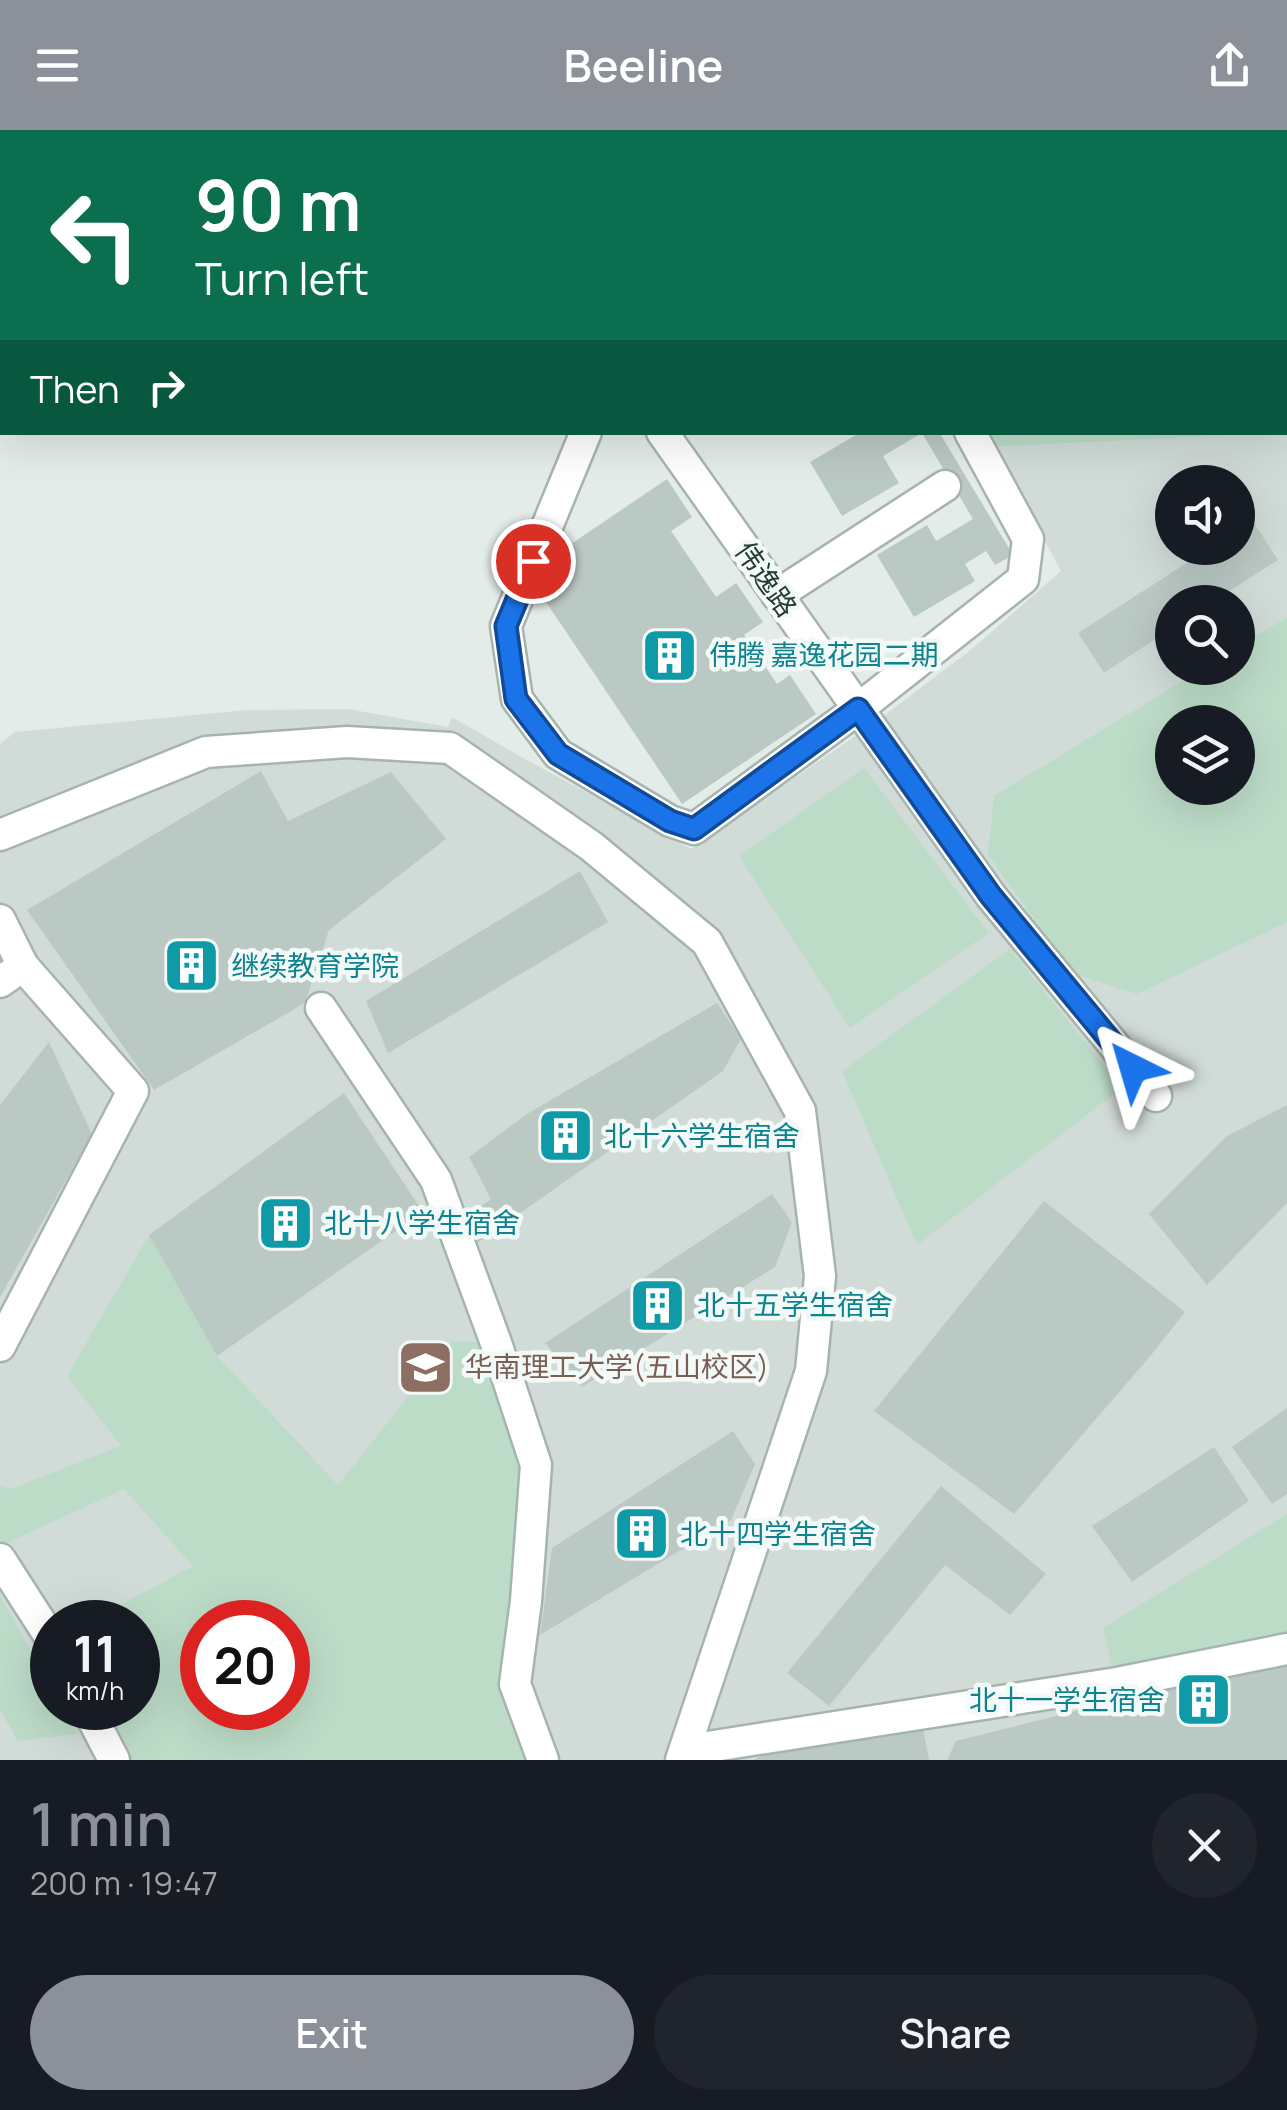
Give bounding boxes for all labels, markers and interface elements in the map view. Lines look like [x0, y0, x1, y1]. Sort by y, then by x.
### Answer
text: Beeline [564, 34, 723, 96]
icon: menu [30, 38, 85, 93]
icon: share [1202, 38, 1257, 93]
text: 90 m [195, 156, 362, 252]
icon: left [30, 170, 160, 300]
text: Turn left [195, 247, 369, 309]
icon: right [139, 360, 194, 415]
text: Then [30, 362, 119, 414]
map controls [1155, 465, 1255, 805]
button: sound [1155, 465, 1255, 565]
pin [491, 519, 576, 604]
street label: 伟逸路 [727, 533, 806, 624]
icon: arrive [506, 534, 561, 589]
button: search [1155, 585, 1255, 685]
building icon: 伟腾 嘉逸花园二期 [640, 625, 700, 685]
place label: 伟腾 嘉逸花园二期 [709, 635, 939, 673]
button: layers [1155, 705, 1255, 805]
building icon: 继续教育学院 [162, 936, 222, 996]
place label: 继续教育学院 [231, 946, 399, 984]
position arrow [1081, 1016, 1185, 1120]
building icon: 北十六学生宿舍 [535, 1106, 595, 1166]
place label: 北十六学生宿舍 [604, 1116, 800, 1154]
building icon: 北十八学生宿舍 [255, 1193, 315, 1253]
place label: 北十八学生宿舍 [324, 1203, 520, 1241]
building icon: 北十五学生宿舍 [628, 1275, 688, 1335]
place label: 北十五学生宿舍 [697, 1285, 893, 1323]
school or university icon: 华南理工大学(五山校区) [396, 1337, 456, 1397]
place label: 华南理工大学(五山校区) [465, 1347, 769, 1385]
building icon: 北十四学生宿舍 [611, 1504, 671, 1564]
place label: 北十四学生宿舍 [680, 1514, 876, 1552]
speed limit sign: 20 [180, 1600, 310, 1730]
text: 11 [73, 1619, 117, 1687]
building icon: 北十一学生宿舍 [1174, 1670, 1234, 1730]
text: km/h [66, 1673, 124, 1708]
place label: 北十一学生宿舍 [969, 1680, 1165, 1718]
text: 1 min [30, 1782, 173, 1864]
button: close [1152, 1793, 1257, 1898]
text: 200 m · 19:47 [30, 1861, 218, 1905]
button: Exit [30, 1975, 634, 2090]
button: Share [654, 1975, 1257, 2090]

